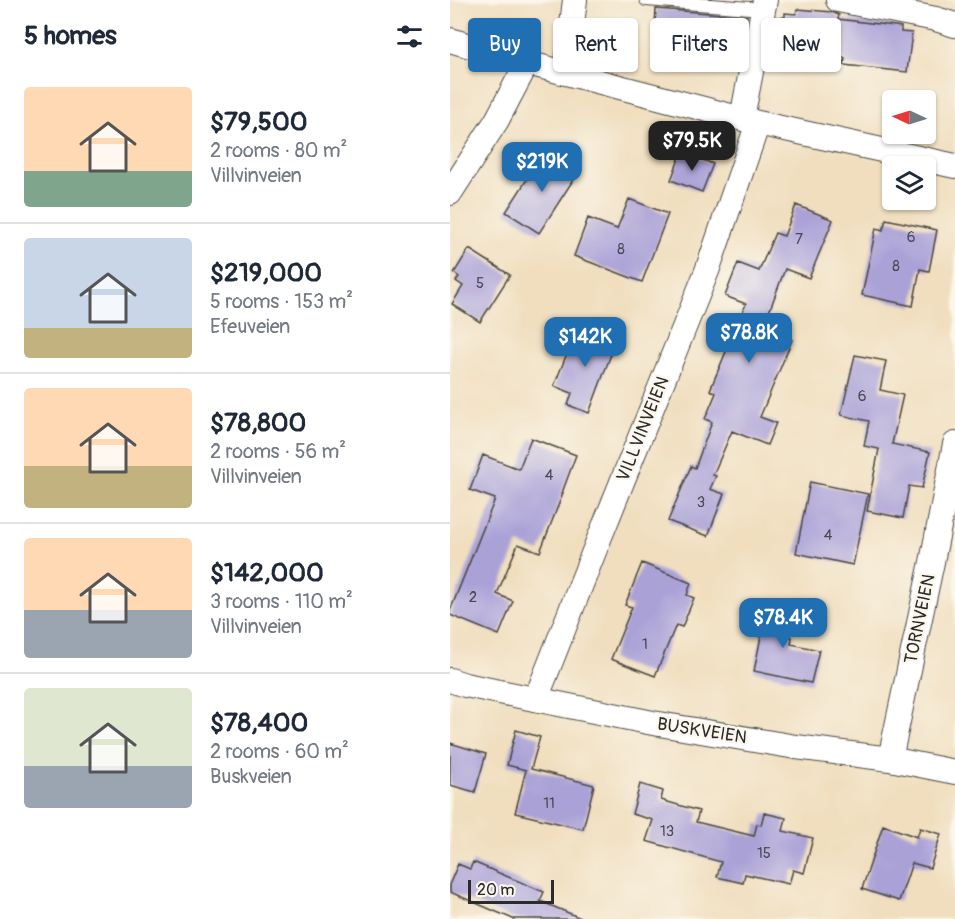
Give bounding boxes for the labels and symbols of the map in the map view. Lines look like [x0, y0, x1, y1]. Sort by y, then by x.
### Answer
north arrow [882, 90, 936, 144]
pin: $79.5K [643, 121, 741, 172]
pin: $219K [500, 142, 584, 193]
house number: 6 [907, 228, 915, 247]
house number: 7 [795, 230, 803, 249]
house number: 8 [617, 240, 625, 259]
house number: 8 [892, 257, 900, 276]
house number: 5 [476, 274, 484, 293]
pin: $78.8K [700, 313, 798, 364]
pin: $142K [543, 317, 627, 368]
street label: VILLVINVEIEN [611, 373, 675, 485]
house number: 6 [858, 387, 866, 406]
house number: 4 [545, 466, 554, 485]
house number: 3 [697, 493, 705, 512]
house number: 4 [824, 526, 833, 545]
street label: TORNVEIEN [899, 572, 941, 666]
house number: 2 [469, 588, 477, 607]
pin: $78.4K [734, 598, 832, 649]
house number: 1 [642, 635, 648, 654]
street label: BUSKVEIEN [655, 713, 749, 749]
house number: 11 [543, 794, 555, 813]
house number: 13 [660, 822, 674, 841]
house number: 15 [757, 844, 771, 863]
scale bar [468, 877, 554, 904]

